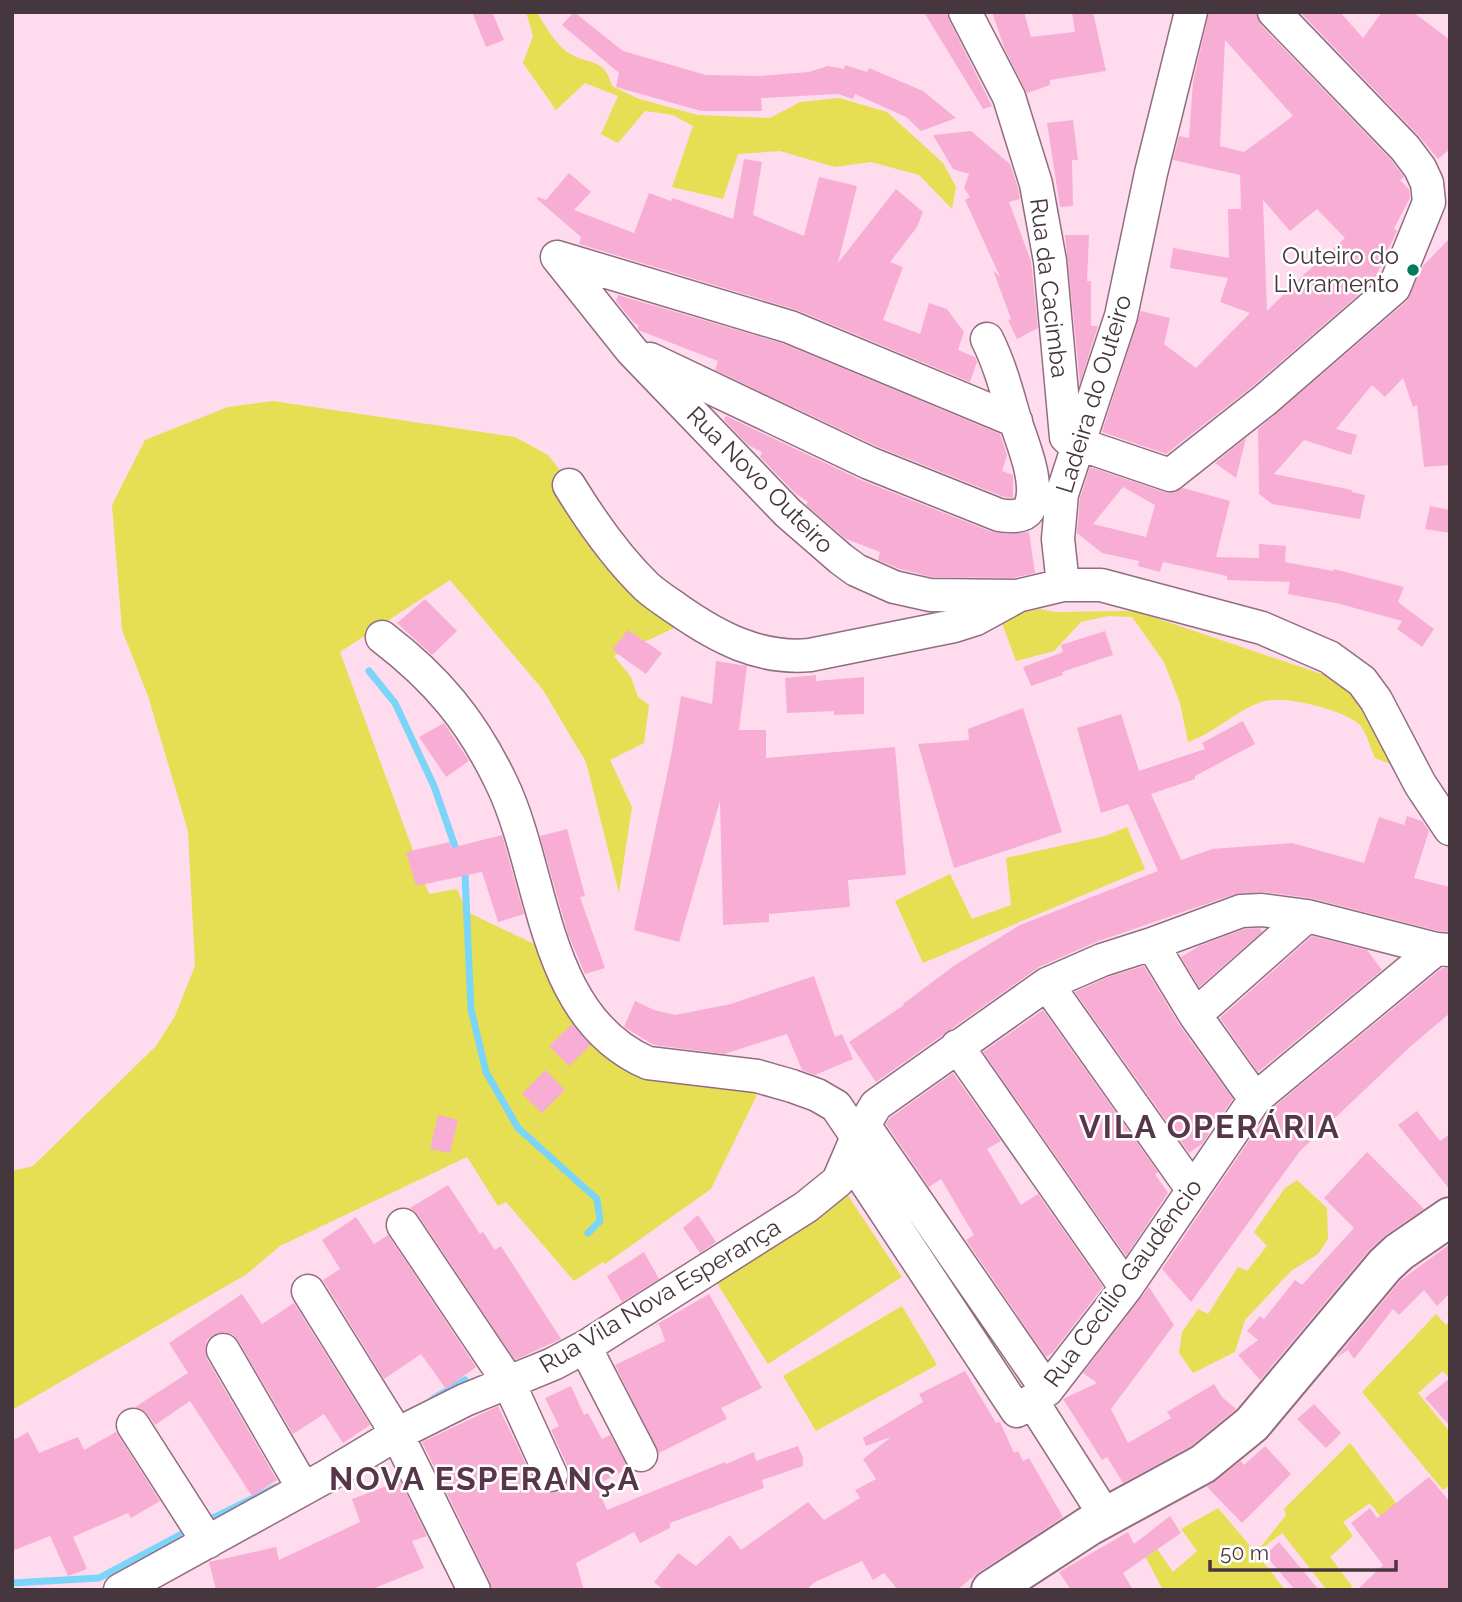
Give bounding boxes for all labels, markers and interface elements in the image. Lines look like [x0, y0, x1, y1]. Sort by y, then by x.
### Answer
street label: Rua da Cacimba [1024, 196, 1075, 380]
place label: Outeiro do Livramento [1273, 241, 1399, 298]
marker: Outeiro do Livramento [1405, 262, 1421, 278]
street label: Ladeira do Outeiro [1050, 291, 1137, 497]
street label: Rua Novo Outeiro [681, 400, 840, 559]
district label: VILA OPERÁRIA [1079, 1108, 1341, 1145]
street label: Rua Cecílio Gaudêncio [1037, 1173, 1208, 1392]
street label: Rua Vila Nova Esperança [534, 1212, 785, 1379]
district label: NOVA ESPERANÇA [329, 1460, 641, 1497]
scale bar [1210, 1528, 1396, 1572]
text: 50 m [1220, 1540, 1269, 1565]

